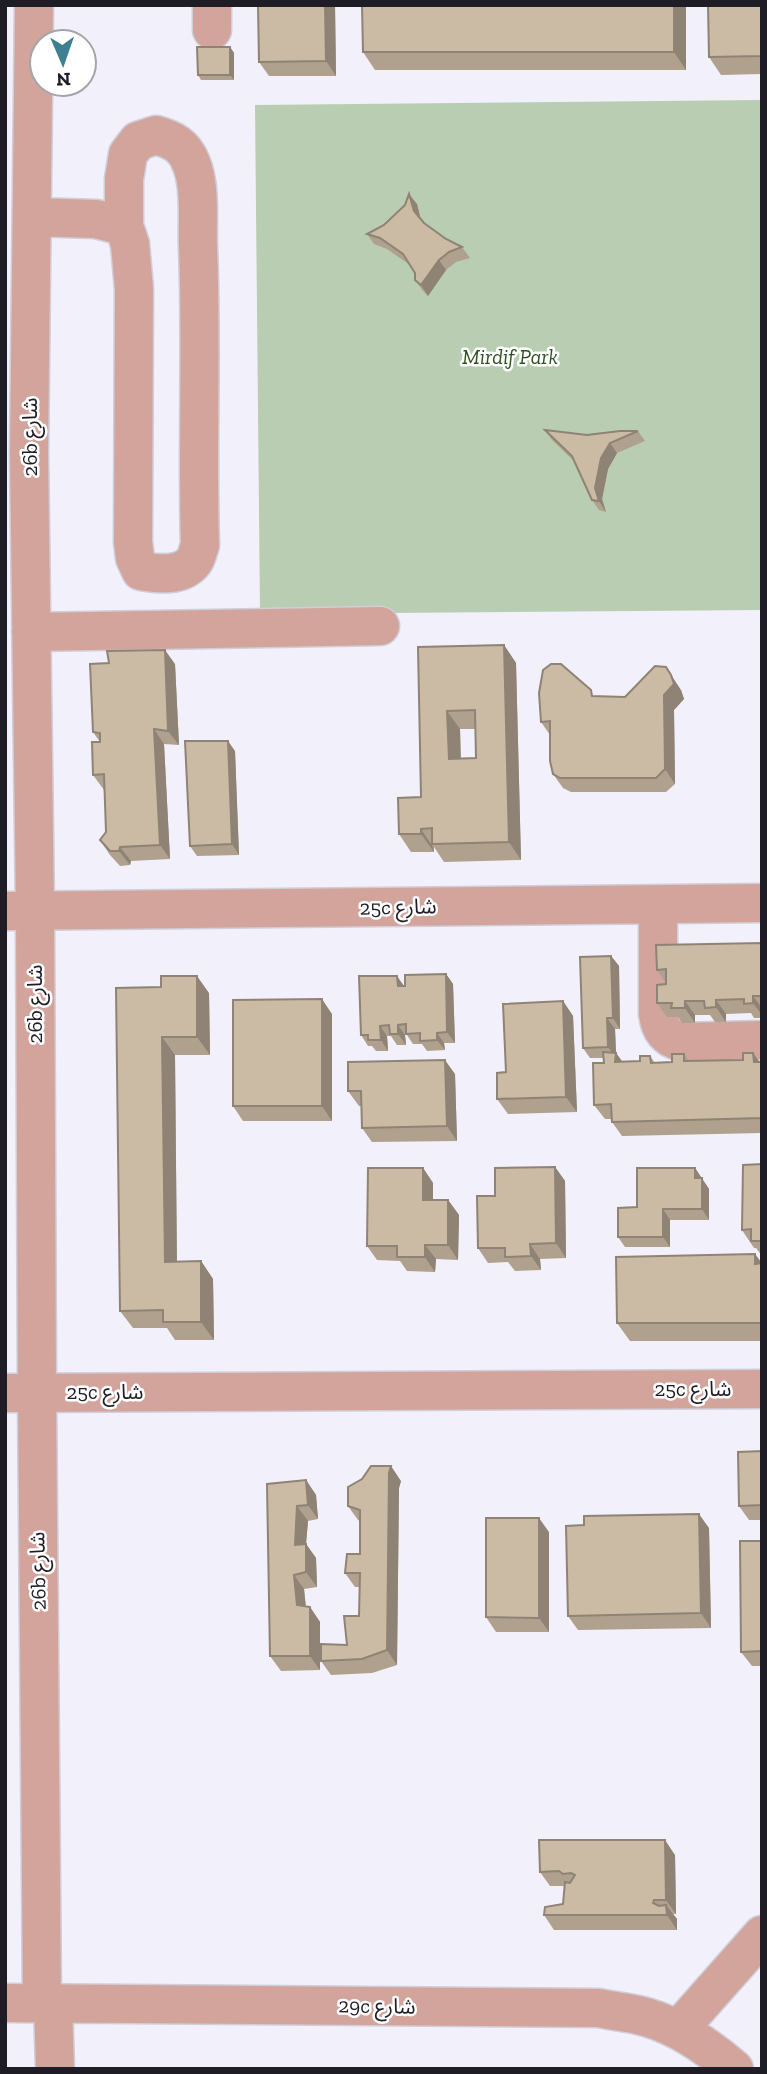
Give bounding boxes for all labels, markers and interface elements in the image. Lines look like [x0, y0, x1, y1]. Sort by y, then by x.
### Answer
north arrow [28, 28, 98, 98]
text: N [56, 68, 71, 91]
park label: Mirdif Park [462, 344, 558, 369]
street label: 26b شارع [17, 398, 45, 476]
street label: 25c شارع [359, 893, 437, 923]
street label: 26b شارع [22, 965, 50, 1043]
street label: 25c شارع [655, 1376, 731, 1404]
street label: 25c شارع [67, 1379, 143, 1407]
street label: 26b شارع [24, 1531, 54, 1611]
street label: 29c شارع [338, 1992, 416, 2022]

